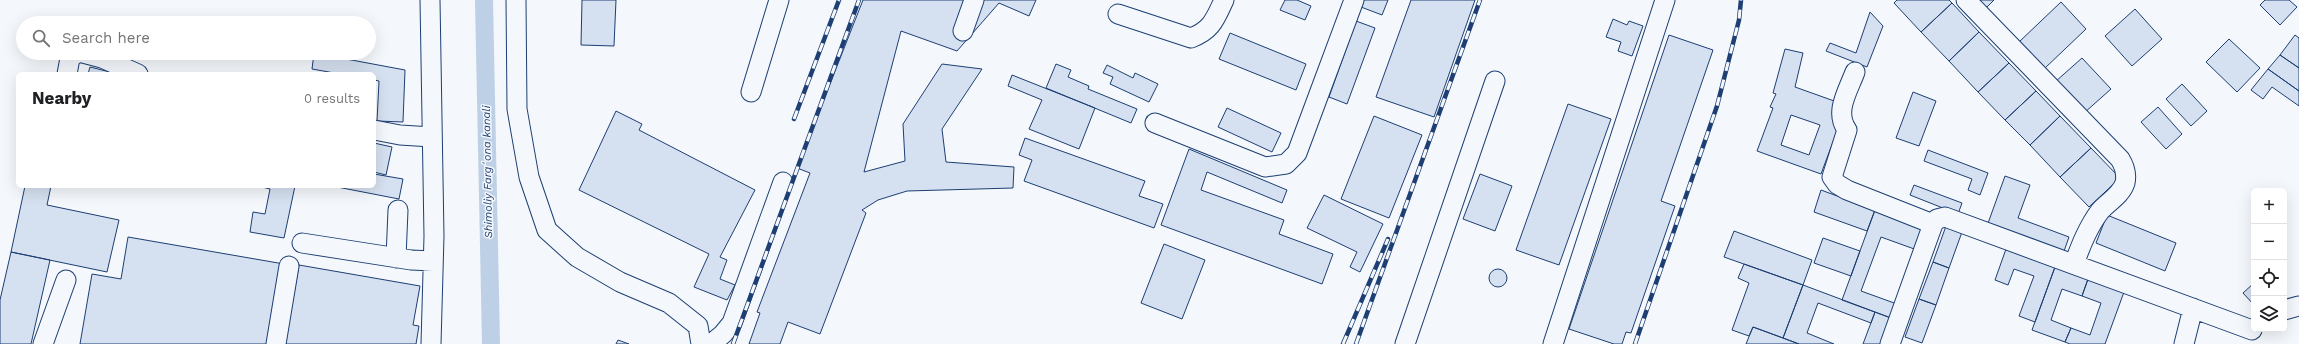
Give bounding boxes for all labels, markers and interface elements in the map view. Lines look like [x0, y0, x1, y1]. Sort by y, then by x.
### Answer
search box [16, 16, 376, 60]
icon: search [30, 27, 52, 49]
text: Search here [62, 29, 150, 47]
text: Nearby [32, 88, 91, 108]
text: 0 results [304, 91, 360, 106]
water label: Shimoliy Fargʻona kanali [480, 104, 495, 239]
map controls [2251, 188, 2287, 332]
button: + [2251, 188, 2287, 224]
button: − [2251, 224, 2287, 260]
button: locate [2251, 260, 2287, 296]
button: layers [2251, 296, 2287, 332]

